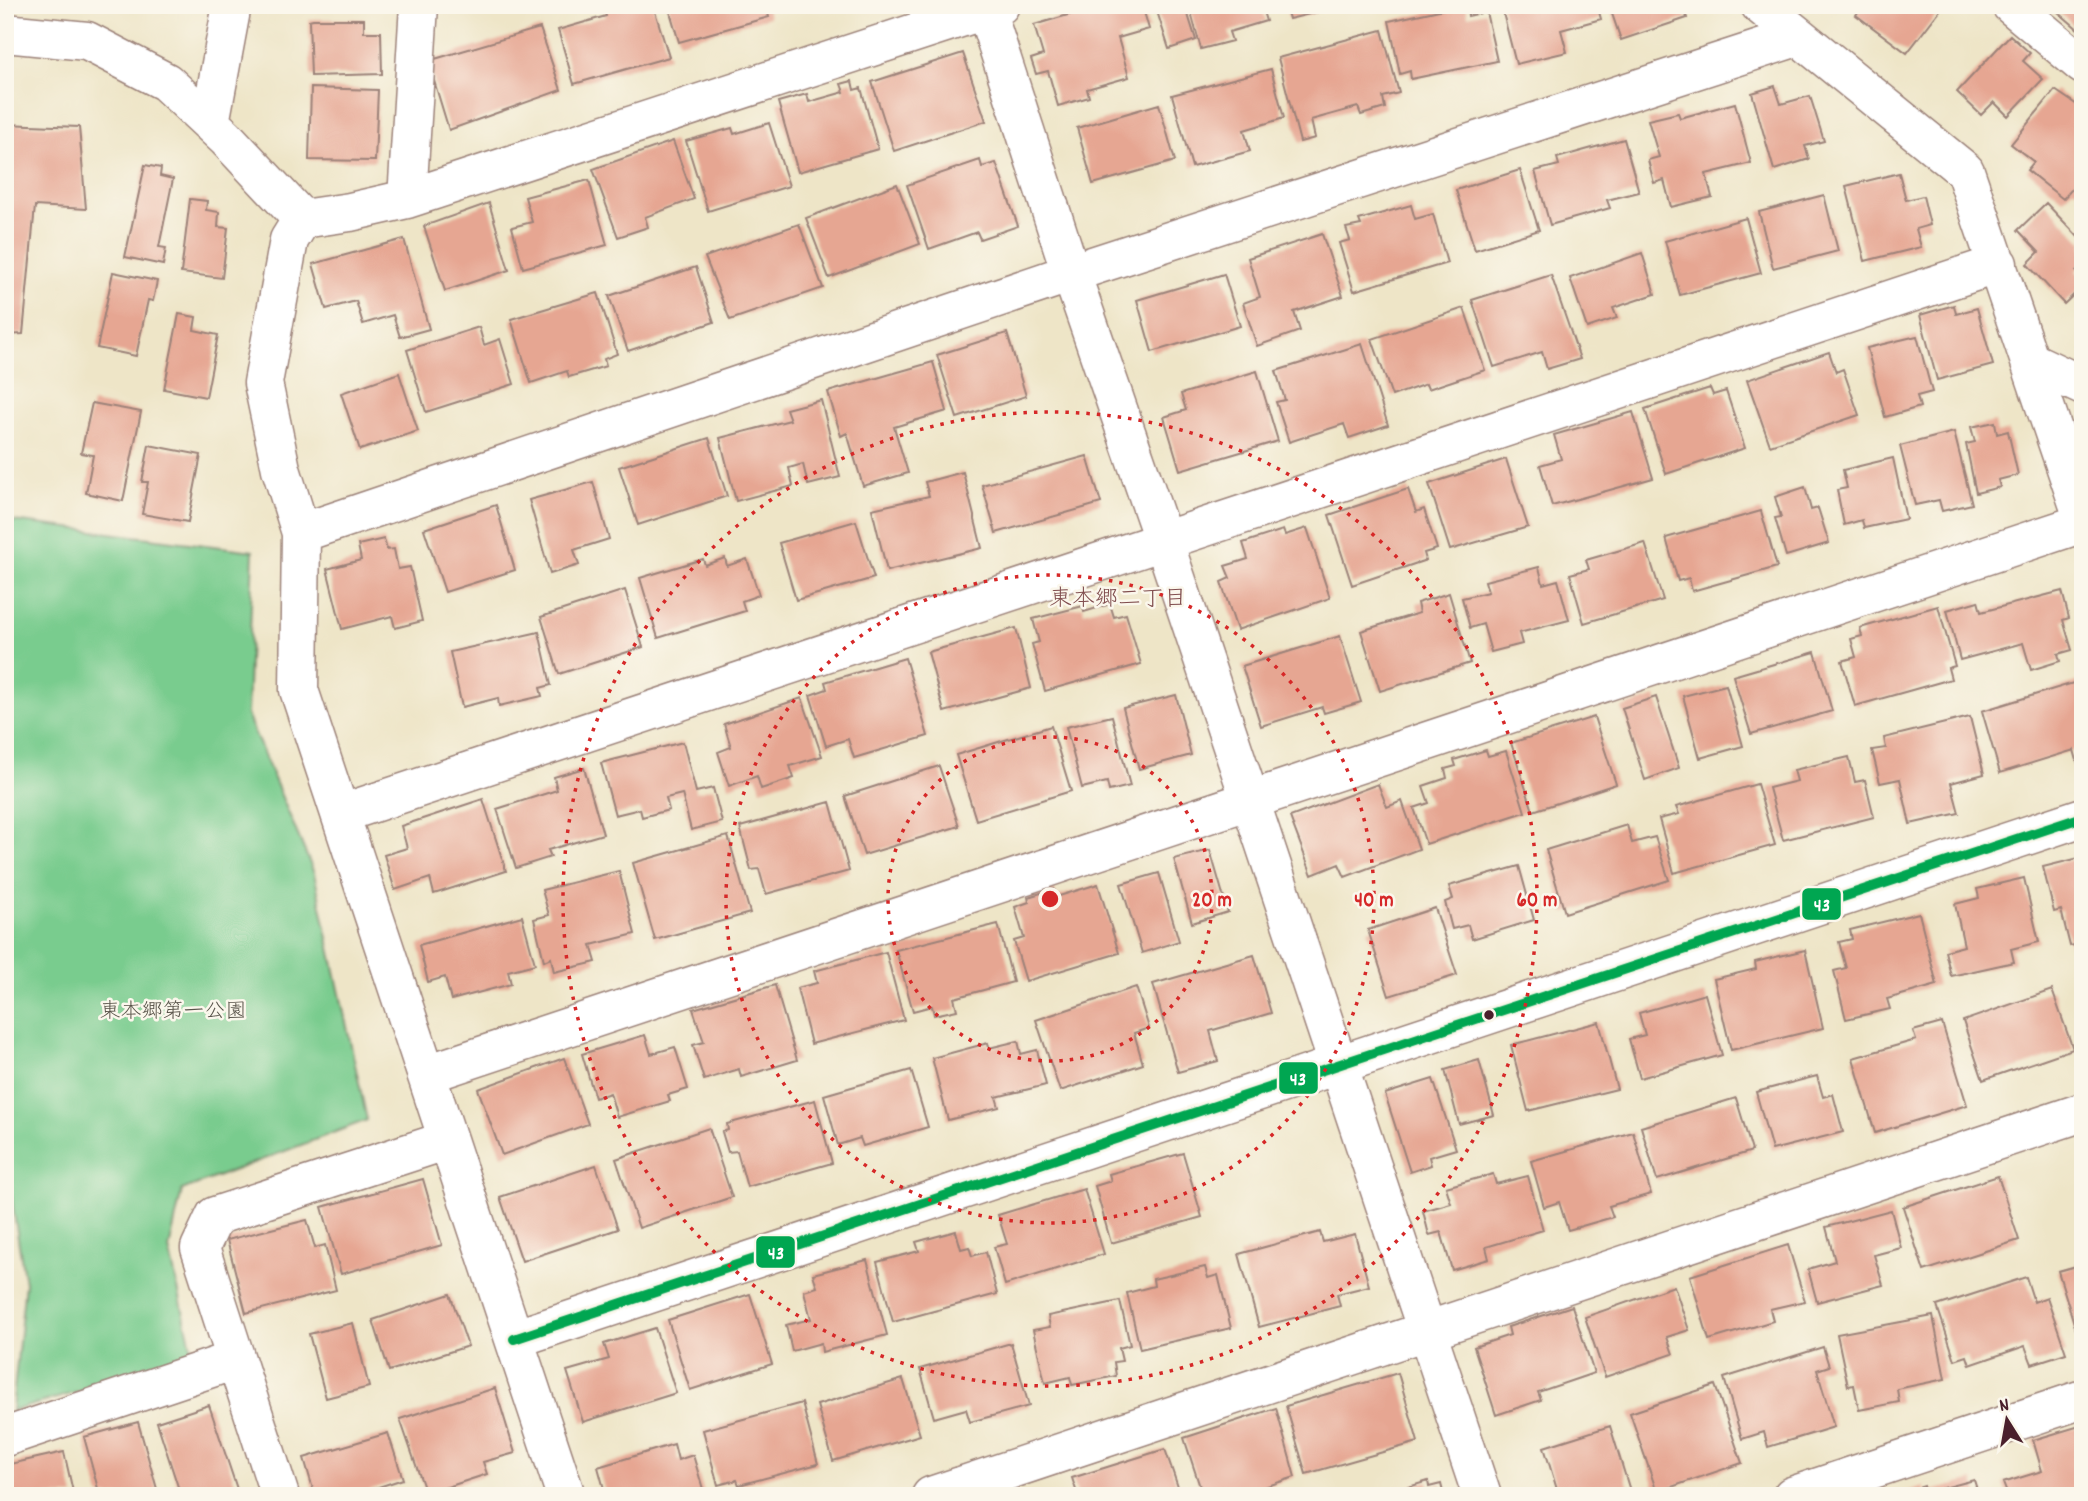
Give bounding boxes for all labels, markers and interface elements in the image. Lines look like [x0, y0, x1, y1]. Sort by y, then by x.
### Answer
district label: 東本郷二丁目 [1049, 584, 1187, 617]
centre of rings [1038, 887, 1062, 911]
text: 20 m [1192, 887, 1232, 917]
text: 40 m [1354, 887, 1394, 917]
text: 60 m [1517, 887, 1557, 917]
line badge: 43 [1801, 887, 1842, 921]
text: 43 [1814, 894, 1830, 921]
park label: 東本郷第一公園 [100, 998, 247, 1028]
unlabelled marker [1482, 1008, 1496, 1022]
line badge: 43 [1278, 1061, 1319, 1095]
text: 43 [1290, 1068, 1306, 1095]
line badge: 43 [755, 1235, 796, 1269]
text: 43 [768, 1242, 784, 1269]
north arrow [1972, 1386, 2042, 1456]
text: N [1997, 1393, 2012, 1421]

